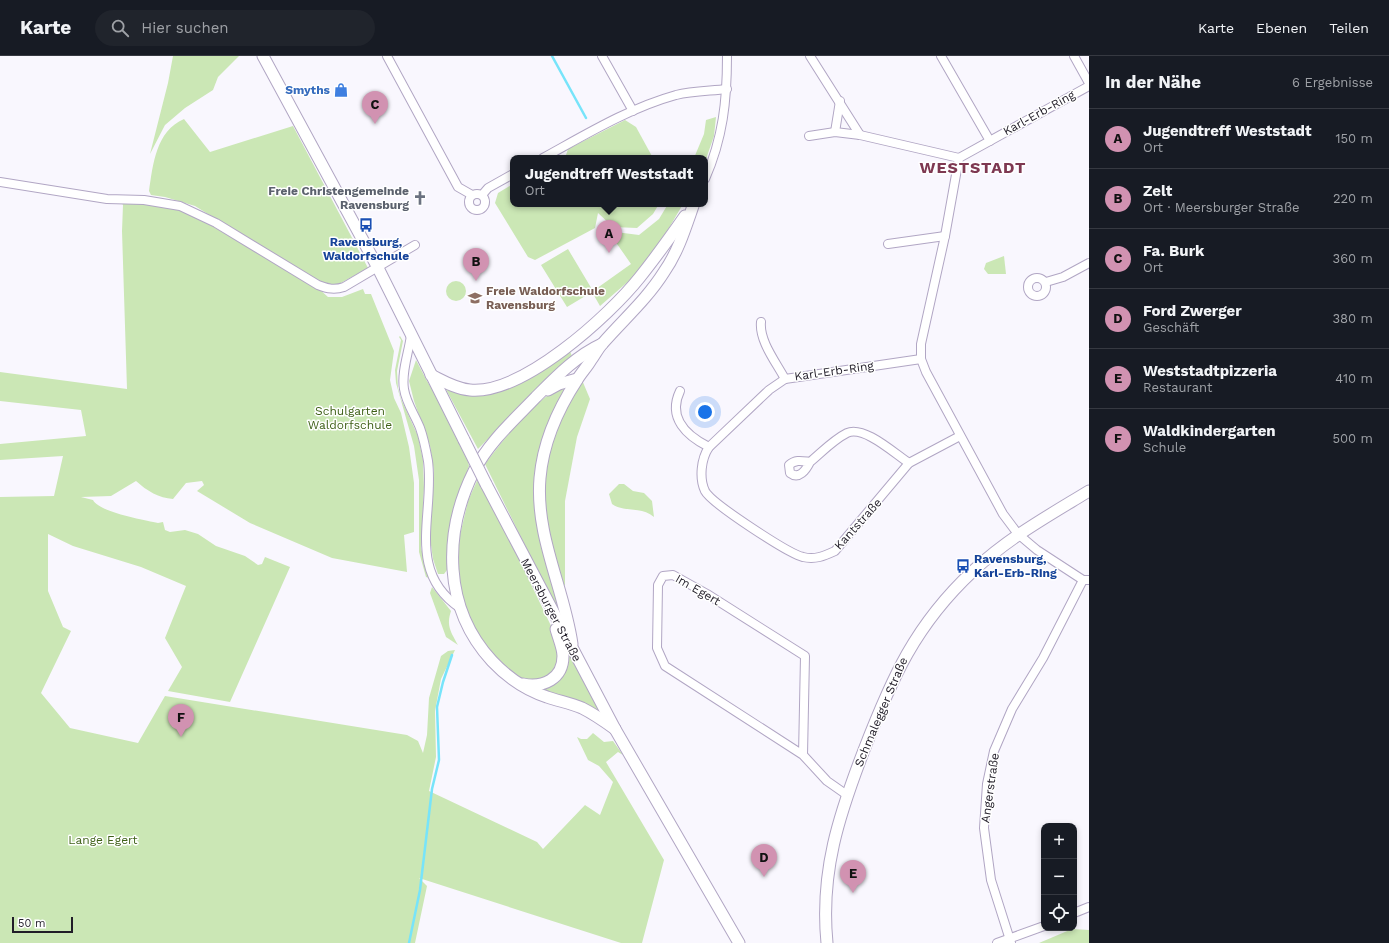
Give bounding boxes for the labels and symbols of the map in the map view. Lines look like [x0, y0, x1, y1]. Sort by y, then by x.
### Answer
shop icon: Smyths [333, 82, 349, 98]
place label: Smyths [285, 83, 331, 97]
street label: Karl-Erb-Ring [1001, 87, 1078, 138]
pin: C [362, 91, 388, 124]
district label: WESTSTADT [919, 158, 1027, 177]
place label: Freie Christengemeinde Ravensburg [268, 184, 409, 212]
church icon: Freie Christengemeinde Ravensburg [412, 190, 428, 206]
bus stop icon: Ravensburg, Waldorfschule [358, 217, 374, 233]
pin: A [596, 220, 622, 253]
place label: Ravensburg, Waldorfschule [323, 235, 409, 263]
pin: B [463, 248, 489, 281]
place label: Freie Waldorfschule Ravensburg [486, 284, 605, 312]
school or university icon: Freie Waldorfschule Ravensburg [467, 290, 483, 306]
street label: Karl-Erb-Ring [794, 358, 875, 383]
your location [695, 402, 715, 422]
park label: Schulgarten Waldorfschule [308, 404, 392, 432]
street label: Kantstraße [831, 495, 885, 552]
place label: Ravensburg, Karl-Erb-Ring [974, 552, 1057, 580]
street label: Meersburger Straße [518, 556, 584, 664]
bus stop icon: Ravensburg, Karl-Erb-Ring [955, 558, 971, 574]
street label: Im Egert [673, 572, 723, 608]
street label: Schmalegger Straße [852, 655, 910, 769]
pin: F [168, 704, 194, 737]
street label: Angerstraße [978, 752, 1002, 824]
park label: Lange Egert [68, 833, 138, 847]
pin: D [751, 844, 777, 877]
pin: E [840, 860, 866, 893]
scale bar [12, 915, 73, 934]

